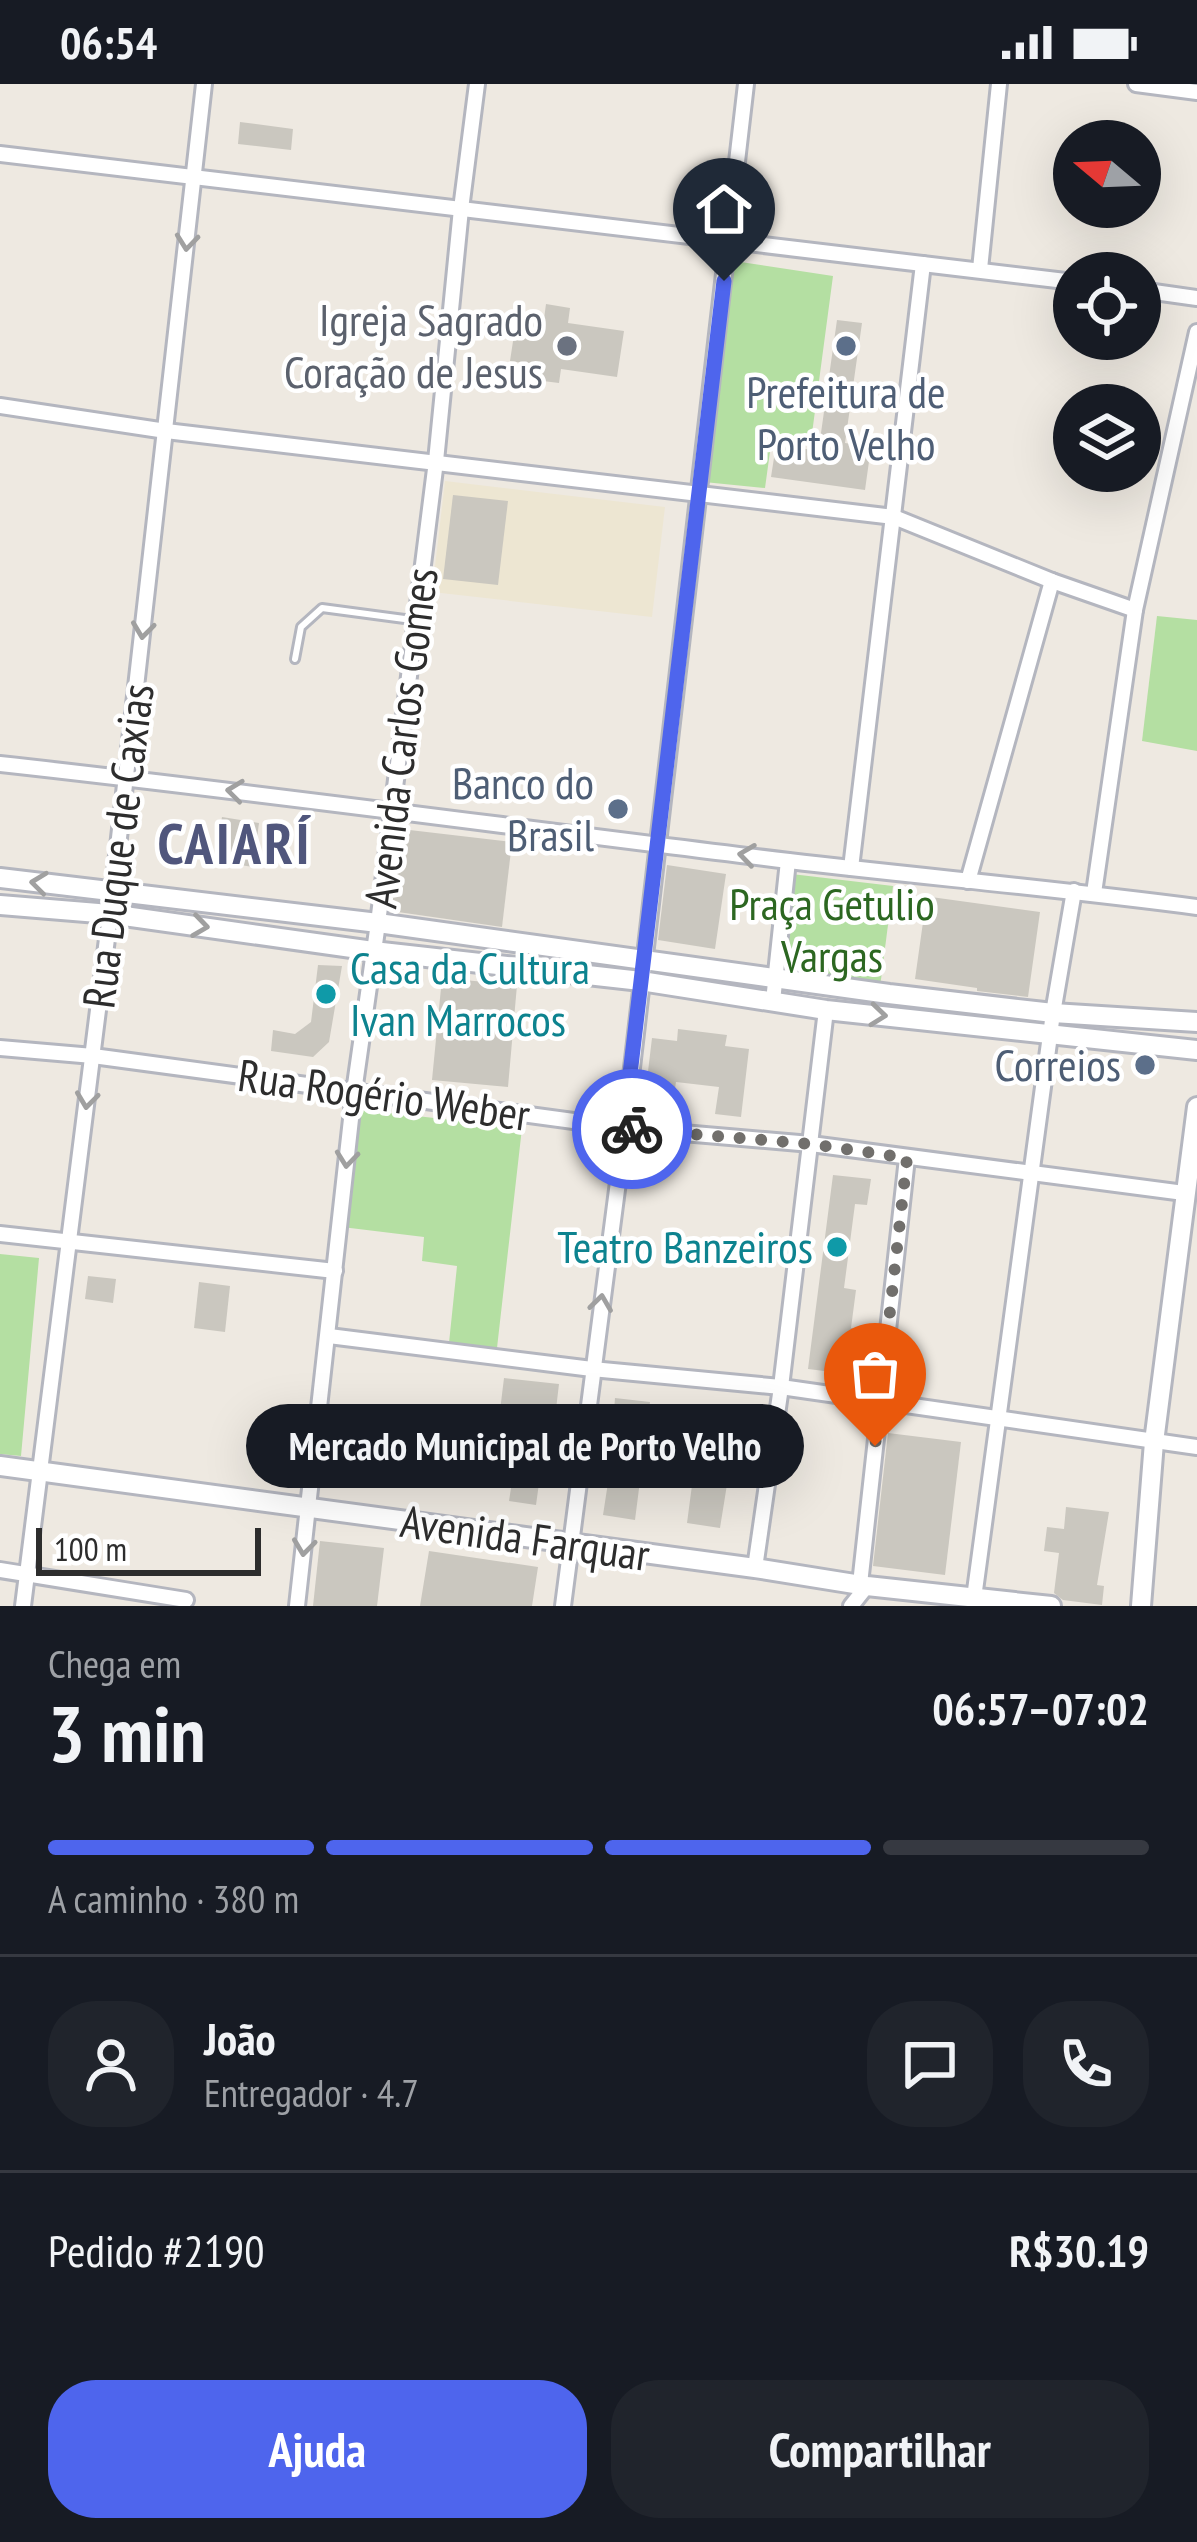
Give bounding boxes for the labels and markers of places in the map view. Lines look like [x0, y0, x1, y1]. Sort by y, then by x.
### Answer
pin [673, 158, 775, 281]
place label: Igreja Sagrado Coração de Jesus [284, 290, 543, 400]
marker: Igreja Sagrado Coração de Jesus [554, 333, 580, 359]
marker: Prefeitura de Porto Velho [833, 333, 859, 359]
place label: Prefeitura de Porto Velho [746, 362, 946, 472]
place label: Banco do Brasil [452, 753, 595, 863]
marker: Banco do Brasil [605, 796, 631, 822]
place label: Casa da Cultura Ivan Marrocos [350, 938, 590, 1048]
marker: Casa da Cultura Ivan Marrocos [313, 981, 339, 1007]
place label: Correios [995, 1035, 1121, 1093]
marker: Correios [1132, 1052, 1158, 1078]
place label: Teatro Banzeiros [557, 1217, 813, 1275]
marker: Teatro Banzeiros [824, 1234, 850, 1260]
pin [824, 1323, 926, 1446]
callout: Mercado Municipal de Porto Velho [245, 1404, 803, 1488]

